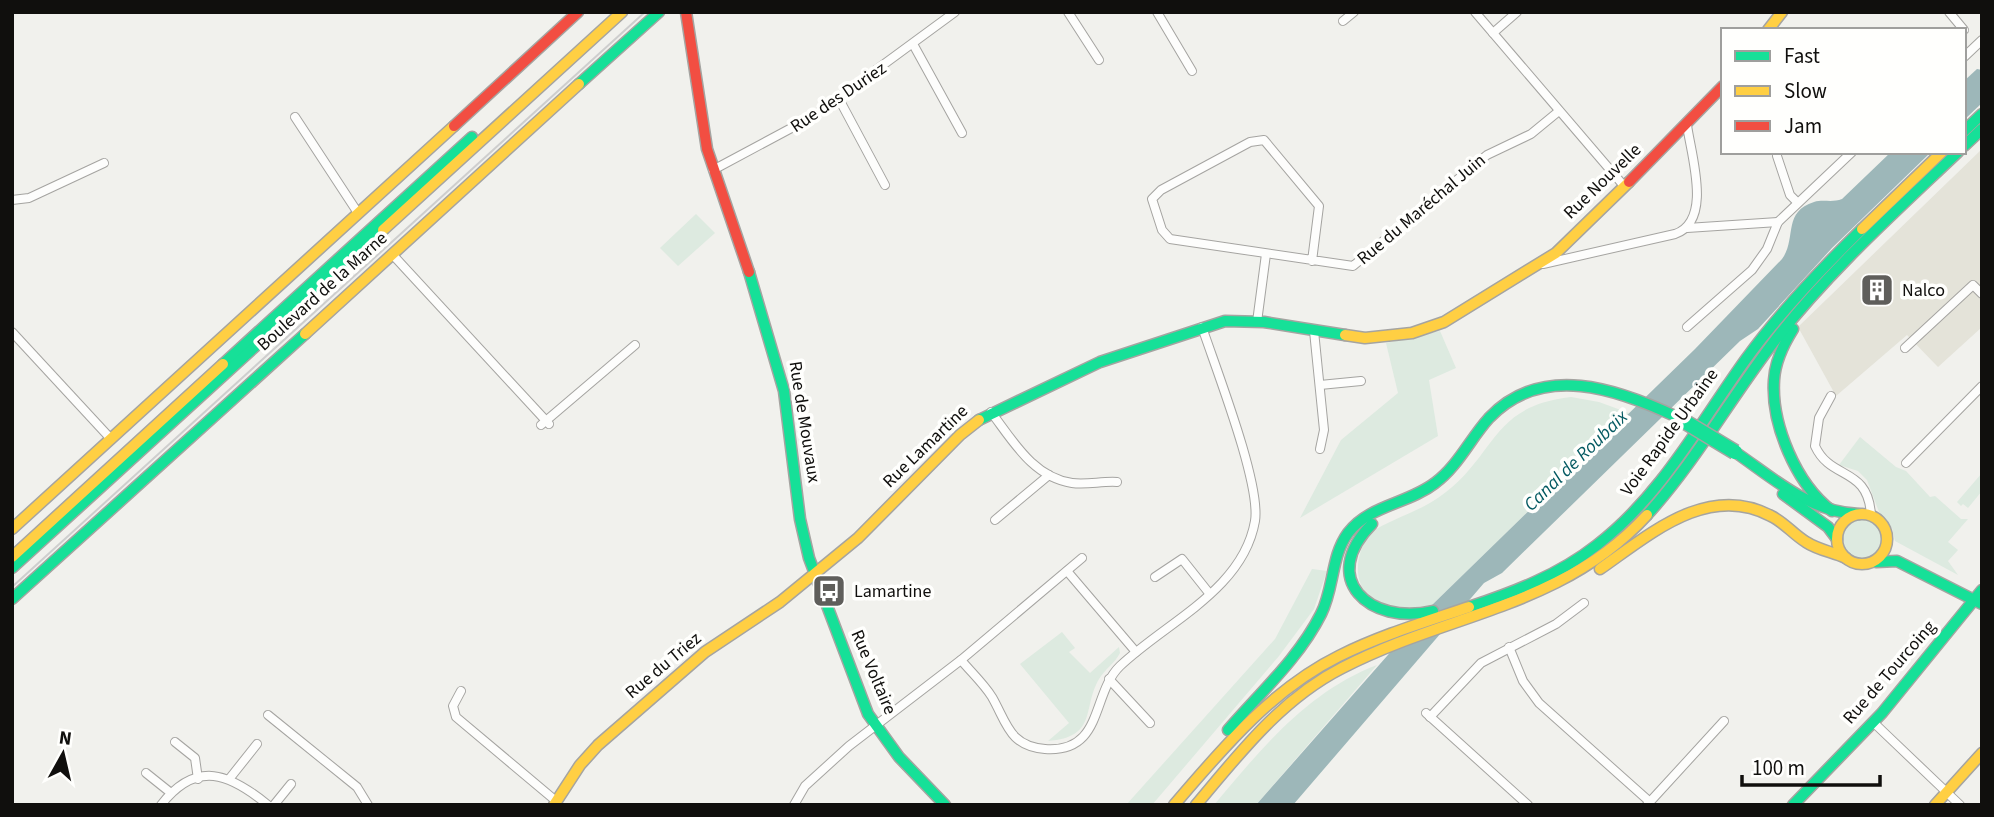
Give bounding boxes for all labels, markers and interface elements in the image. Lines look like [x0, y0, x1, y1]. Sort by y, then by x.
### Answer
legend [1721, 28, 1966, 154]
text: Fast [1784, 41, 1820, 71]
street label: Rue des Duriez [785, 56, 891, 139]
text: Slow [1784, 76, 1827, 106]
text: Jam [1784, 111, 1822, 141]
street label: Rue Nouvelle [1558, 138, 1647, 225]
street label: Rue du Maréchal Juin [1352, 148, 1491, 271]
street label: Boulevard de la Marne [252, 226, 393, 357]
building icon: Nalco [1858, 271, 1896, 309]
place label: Nalco [1902, 278, 1945, 303]
street label: Rue de Mouvaux [783, 360, 826, 485]
street label: Voie Rapide Urbaine [1615, 364, 1724, 501]
street label: Rue Lamartine [877, 399, 974, 494]
water label: Canal de Roubaix [1518, 404, 1635, 518]
bus stop icon: Lamartine [810, 572, 848, 610]
place label: Lamartine [854, 579, 931, 604]
street label: Rue de Tourcoing [1837, 615, 1941, 730]
street label: Rue du Triez [620, 626, 707, 705]
street label: Rue Voltaire [844, 626, 903, 719]
north arrow [28, 719, 98, 789]
text: N [57, 724, 73, 753]
scale bar [1742, 744, 1880, 788]
text: 100 m [1752, 753, 1805, 783]

